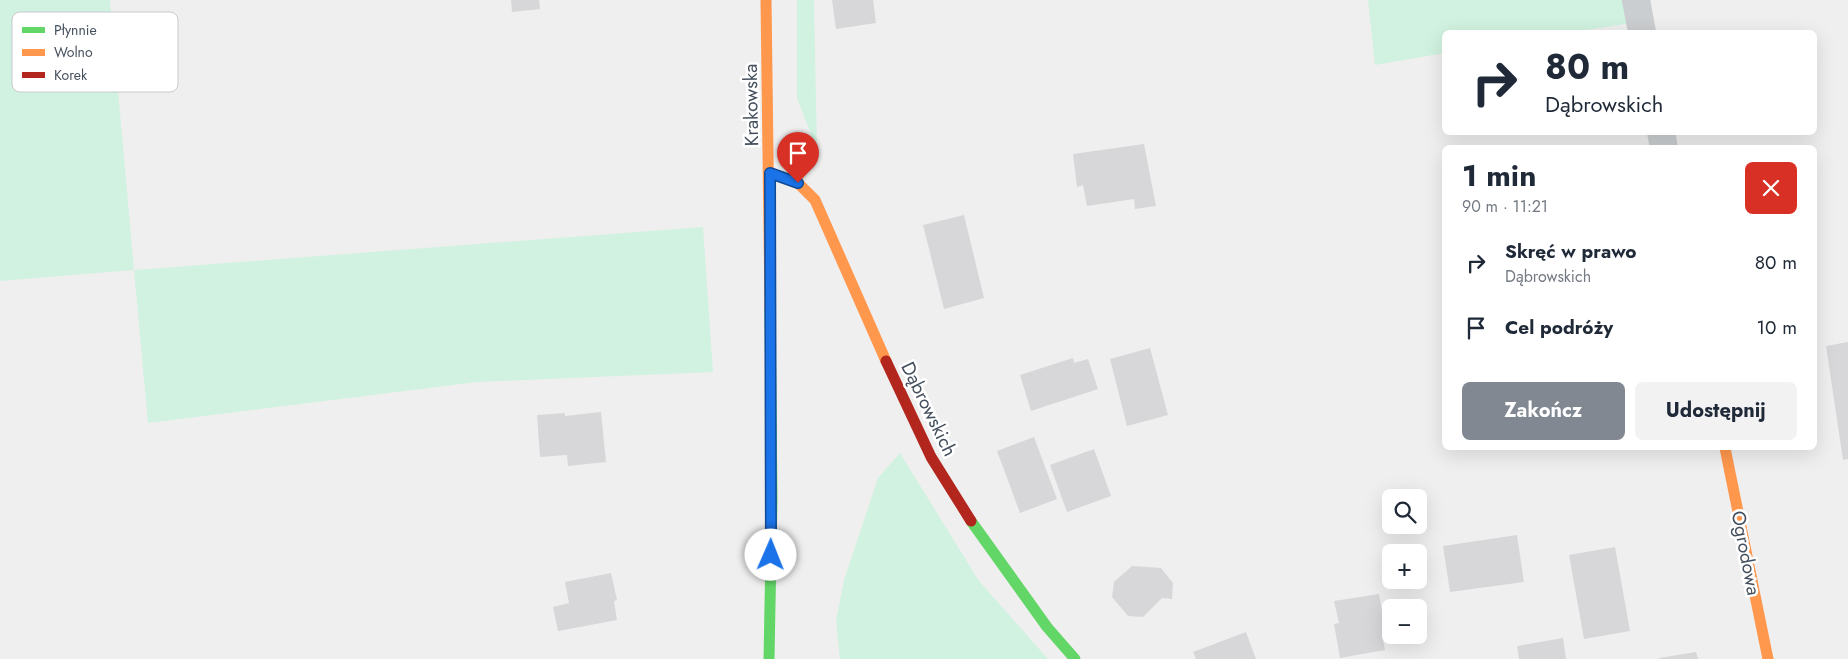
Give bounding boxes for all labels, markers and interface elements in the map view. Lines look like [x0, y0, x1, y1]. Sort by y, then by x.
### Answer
legend [12, 12, 178, 92]
text: Płynnie [54, 20, 97, 40]
text: Wolno [54, 42, 93, 62]
text: 80 m [1545, 42, 1629, 92]
icon: right [1462, 50, 1527, 115]
street label: Krakowska [737, 63, 765, 147]
text: Korek [54, 65, 88, 85]
text: Dąbrowskich [1545, 88, 1663, 120]
pin [777, 132, 819, 183]
icon: arrive [784, 139, 812, 167]
text: 1 min [1462, 154, 1536, 197]
button: close [1745, 162, 1797, 214]
text: 90 m · 11:21 [1462, 195, 1548, 218]
text: Skręć w prawo [1505, 238, 1637, 265]
icon: right [1462, 249, 1490, 277]
text: 80 m [1755, 249, 1797, 276]
text: Dąbrowskich [1505, 265, 1591, 288]
icon: arrive [1462, 314, 1490, 342]
text: Cel podróży [1505, 314, 1613, 341]
text: 10 m [1757, 314, 1797, 341]
street label: Dąbrowskich [894, 357, 964, 461]
button: Zakończ [1462, 382, 1625, 440]
button: Udostępnij [1635, 382, 1797, 440]
map controls [1382, 489, 1427, 644]
button: search [1382, 489, 1427, 534]
street label: Ogrodowa [1725, 508, 1767, 598]
position arrow [744, 528, 796, 580]
button: + [1382, 544, 1427, 589]
button: − [1382, 599, 1427, 644]

